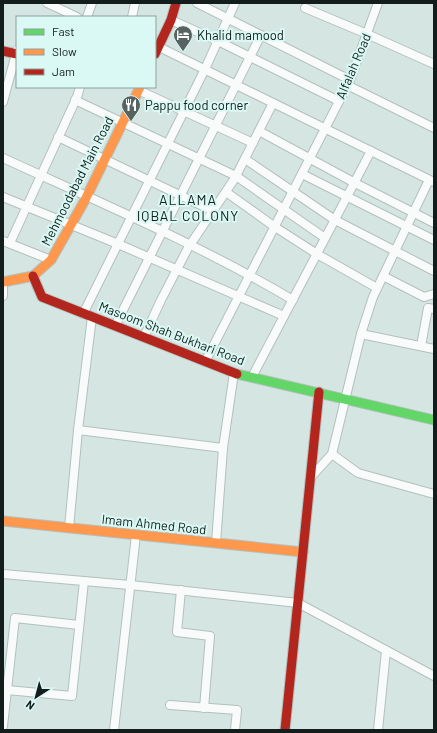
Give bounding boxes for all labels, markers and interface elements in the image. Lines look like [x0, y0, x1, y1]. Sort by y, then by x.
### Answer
legend [16, 16, 156, 88]
text: Fast [52, 24, 75, 38]
hotel icon: Khalid mamood [172, 24, 194, 52]
place label: Khalid mamood [197, 27, 284, 43]
street label: Alfalah Road [332, 31, 374, 101]
text: Slow [52, 44, 77, 58]
text: Jam [52, 64, 75, 78]
restaurant icon: Pappu food corner [120, 94, 142, 122]
place label: Pappu food corner [145, 97, 248, 113]
street label: Mehmoodabad Main Road [37, 114, 117, 248]
district label: ALLAMA IQBAL COLONY [137, 191, 239, 224]
street label: Masoom Shah Bukhari Road [97, 298, 247, 368]
street label: Imam Ahmed Road [101, 511, 207, 537]
north arrow [16, 677, 56, 717]
text: N [23, 698, 37, 713]

